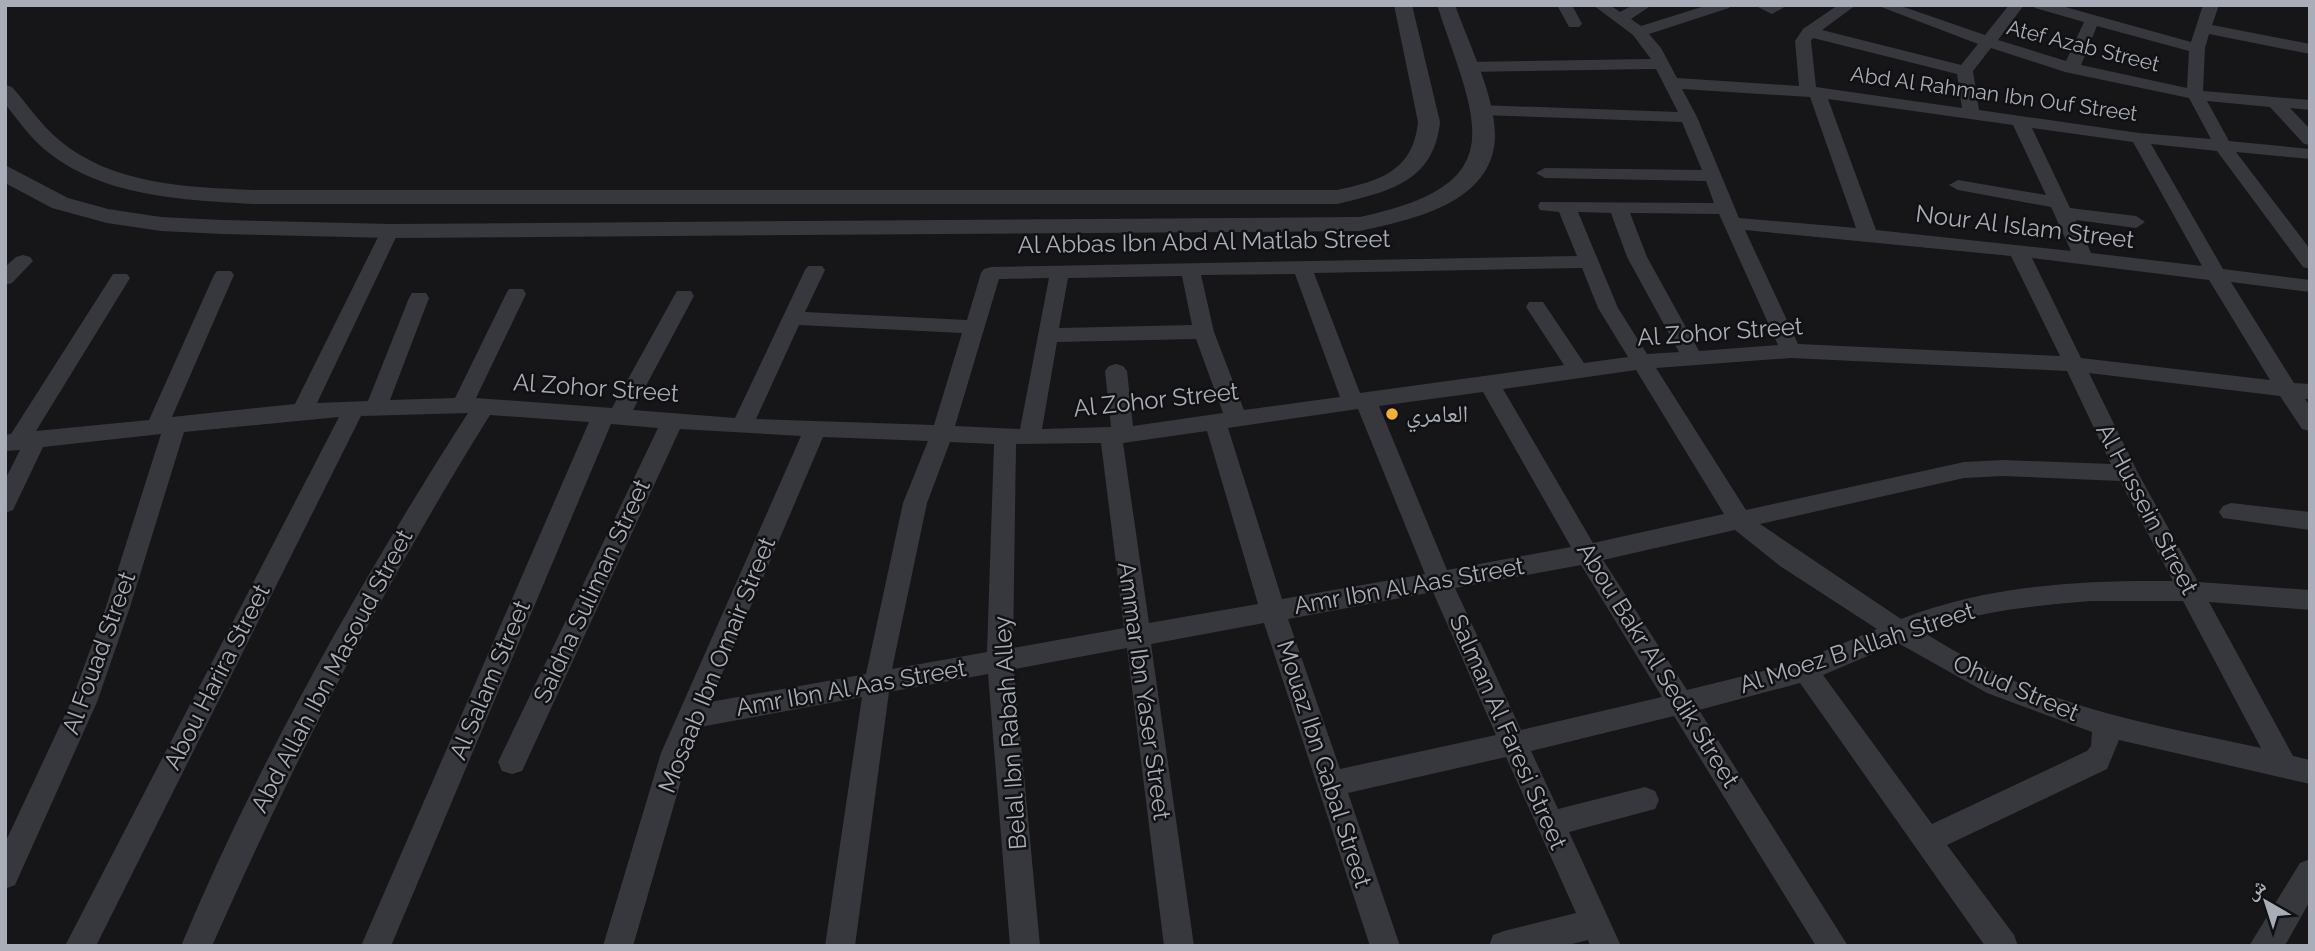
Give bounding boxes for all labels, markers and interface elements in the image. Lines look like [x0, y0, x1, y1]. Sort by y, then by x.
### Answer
street label: Atef Azab Street [2004, 14, 2162, 77]
street label: Abd Al Rahman Ibn Ouf Street [1849, 61, 2139, 126]
street label: Nour Al Islam Street [1914, 199, 2136, 254]
street label: Al Abbas Ibn Abd Al Matlab Street [1017, 224, 1391, 259]
street label: Al Zohor Street [1636, 311, 1804, 352]
street label: Al Zohor Street [512, 367, 680, 408]
street label: Al Zohor Street [1072, 376, 1240, 423]
place label: العامري [1406, 399, 1468, 433]
marker: العامري [1384, 406, 1400, 422]
street label: Al Hussein Street [2090, 418, 2205, 599]
street label: Saidna Suliman Street [527, 474, 656, 707]
street label: Abd Allah Ibn Masoud Street [244, 524, 419, 817]
street label: Mosaab Ibn Omair Street [652, 533, 781, 797]
street label: Abou Bakr Al Sedik Street [1571, 537, 1746, 792]
street label: Amr Ibn Al Aas Street [1292, 551, 1526, 620]
street label: Ammar Ibn Yaser Street [1112, 560, 1177, 822]
street label: Al Fouad Street [56, 568, 141, 738]
street label: Abou Harira Street [157, 579, 276, 774]
street label: Al Salam Street [443, 596, 536, 764]
street label: Al Moez B Allah Street [1736, 596, 1978, 699]
street label: Salman Al Faresi Street [1444, 610, 1573, 854]
street label: Belal Ibn Rabah Alley [987, 615, 1032, 851]
street label: Mouaz Ibn Gabal Street [1271, 637, 1378, 891]
street label: Ohud Street [1949, 648, 2083, 727]
street label: Amr Ibn Al Aas Street [734, 653, 968, 722]
north arrow [2231, 867, 2301, 937]
text: ش [2241, 874, 2271, 904]

